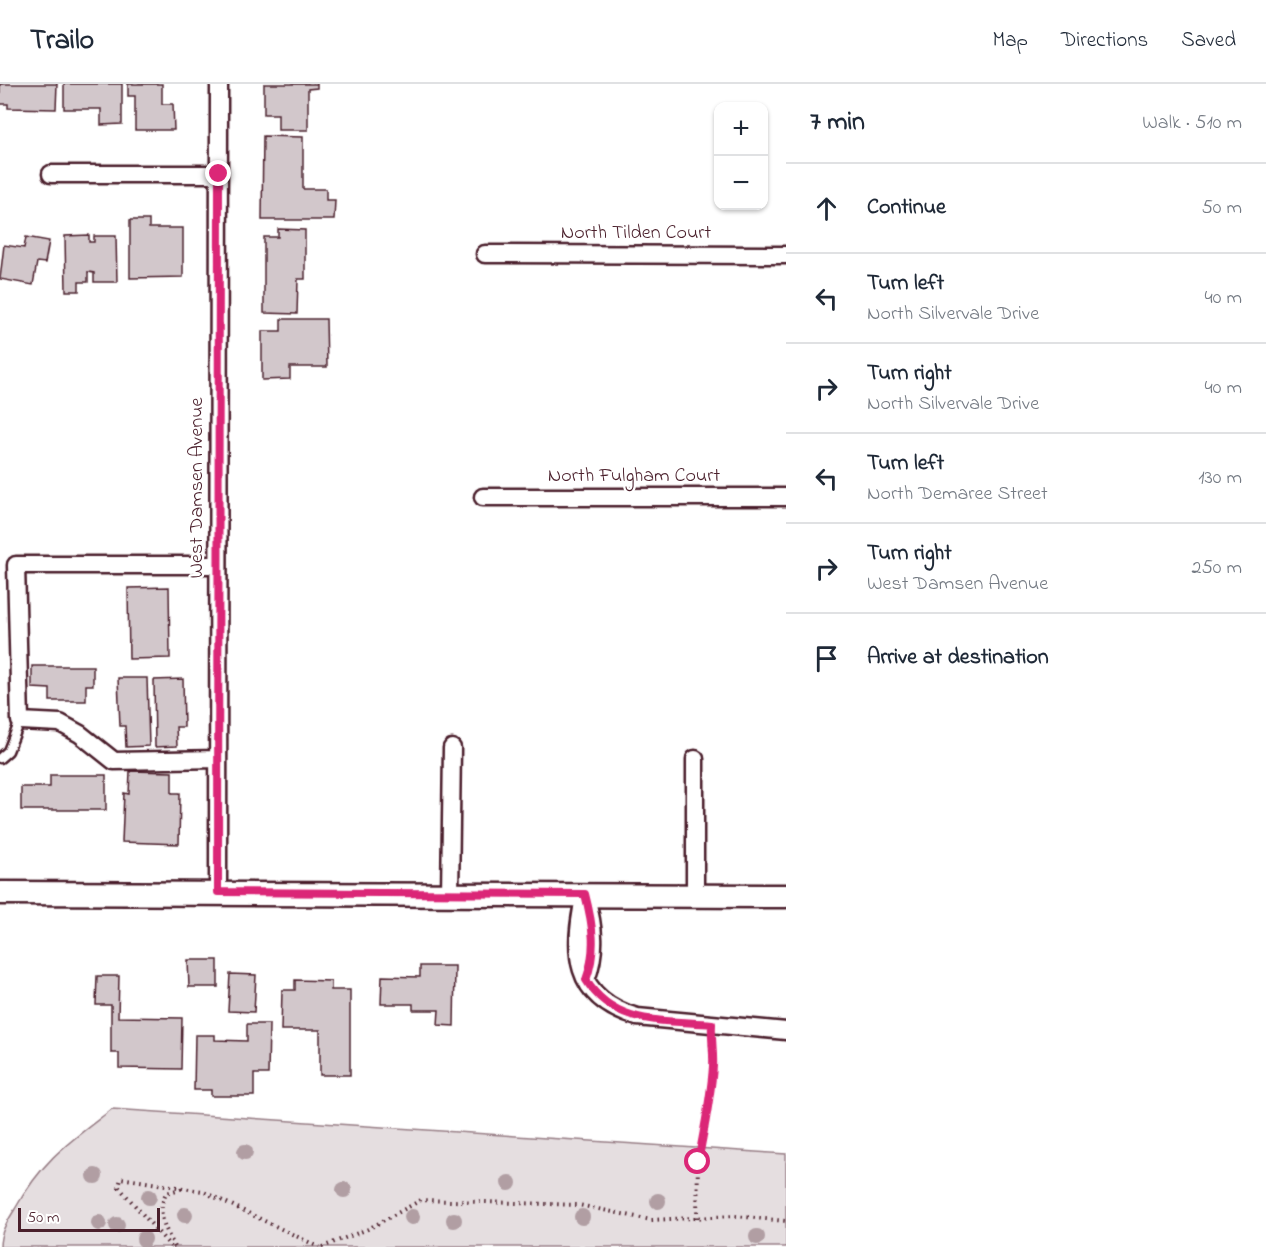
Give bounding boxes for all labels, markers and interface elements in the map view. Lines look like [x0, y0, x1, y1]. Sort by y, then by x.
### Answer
text: Trailo [30, 21, 94, 62]
text: Map [992, 26, 1028, 56]
text: Directions [1061, 26, 1148, 56]
text: Saved [1181, 26, 1236, 56]
map controls [714, 102, 768, 210]
button: + [714, 102, 768, 156]
text: 7 min [810, 104, 865, 142]
text: Walk · 510 m [1142, 109, 1242, 138]
button: − [714, 156, 768, 210]
route end [205, 160, 231, 186]
icon: ahead [810, 192, 843, 225]
text: Continue [867, 192, 946, 224]
text: 50 m [1201, 194, 1242, 223]
street label: North Tilden Court [561, 219, 712, 248]
text: Turn left [867, 268, 944, 300]
icon: left [810, 282, 843, 315]
text: 40 m [1205, 284, 1242, 313]
text: North Silvervale Drive [867, 300, 1039, 329]
text: Turn right [867, 358, 952, 390]
icon: right [810, 372, 843, 405]
text: 40 m [1205, 374, 1242, 403]
text: North Silvervale Drive [867, 390, 1039, 419]
street label: West Damsen Avenue [183, 397, 212, 579]
text: Turn left [867, 448, 944, 480]
street label: North Fulgham Court [548, 462, 720, 492]
icon: left [810, 462, 843, 495]
text: 130 m [1198, 464, 1242, 493]
text: North Demaree Street [867, 480, 1048, 509]
text: Turn right [867, 538, 952, 570]
icon: right [810, 552, 843, 585]
text: 250 m [1191, 554, 1242, 583]
text: West Damsen Avenue [867, 570, 1048, 599]
icon: arrive [810, 642, 843, 675]
text: Arrive at destination [867, 642, 1049, 674]
route start [684, 1148, 710, 1174]
scale bar [18, 1205, 160, 1232]
text: 50 m [27, 1206, 59, 1230]

